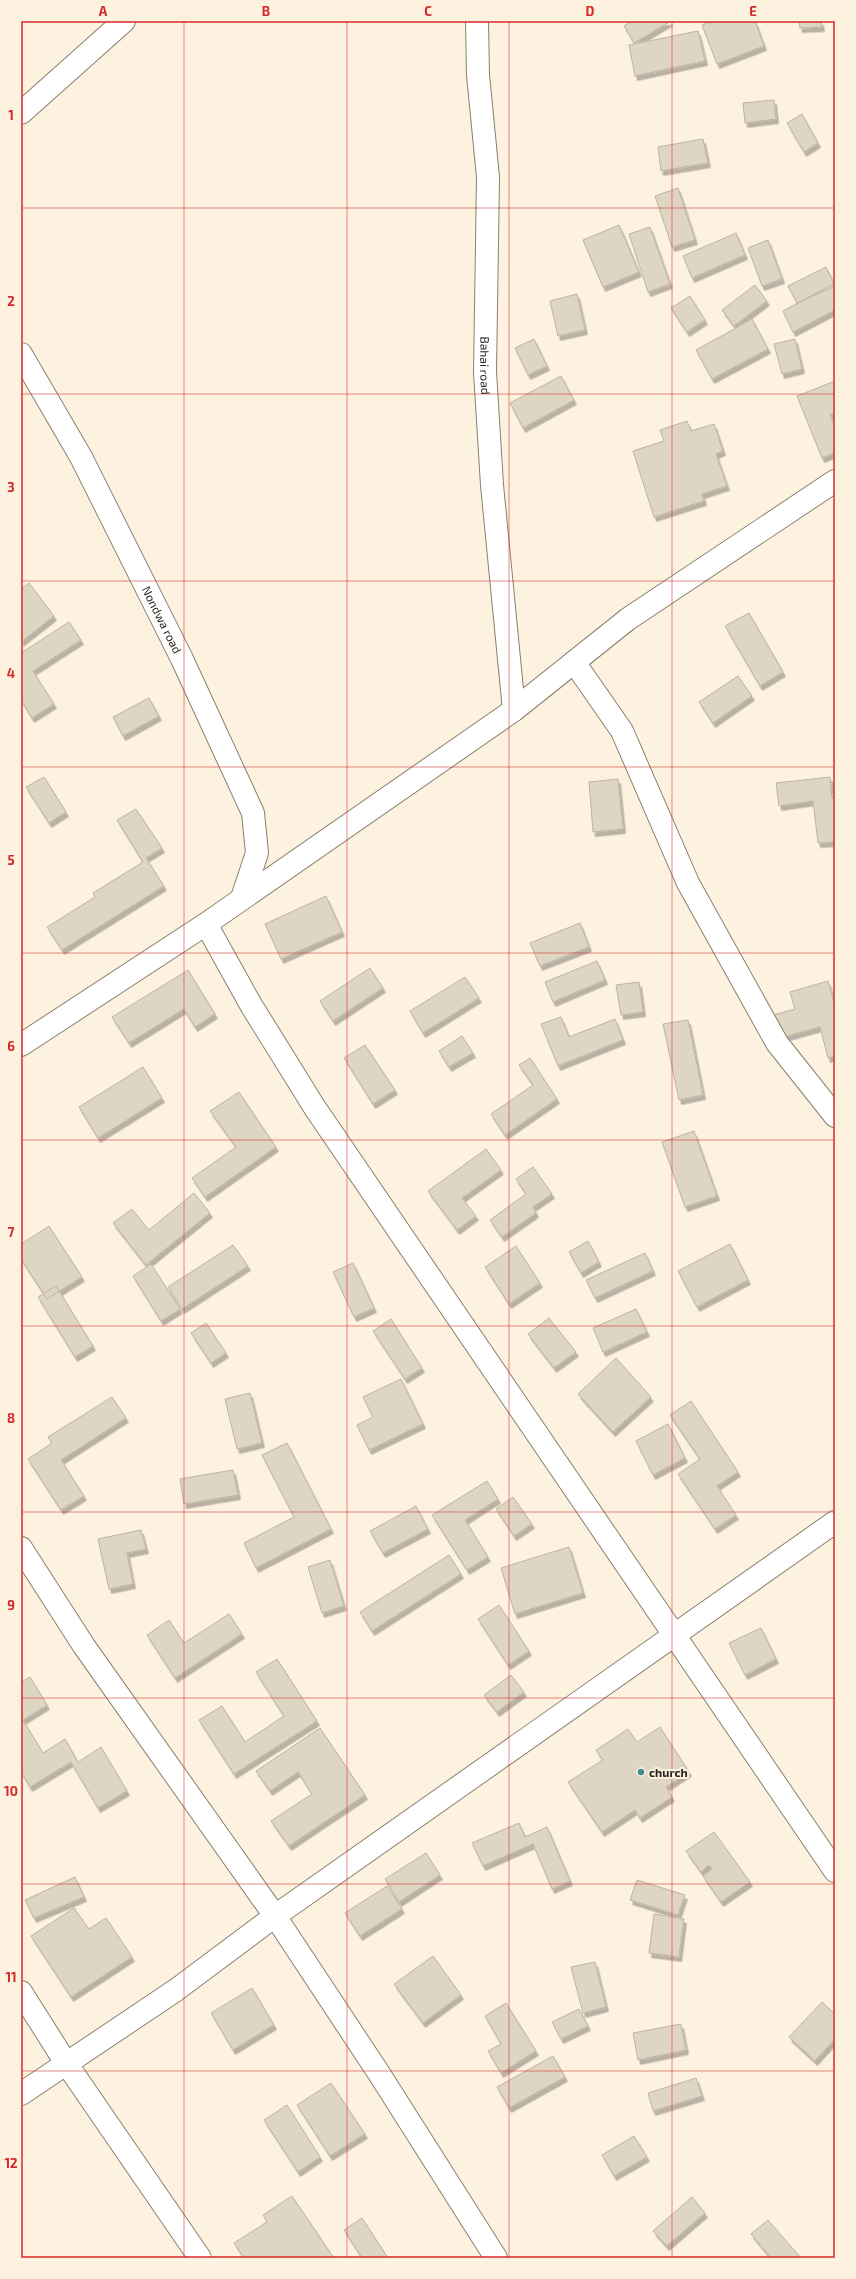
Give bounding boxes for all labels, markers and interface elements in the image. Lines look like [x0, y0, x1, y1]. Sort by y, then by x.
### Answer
text: A [99, 3, 108, 19]
text: B [262, 3, 270, 19]
text: C [424, 3, 432, 19]
text: D [586, 3, 595, 19]
text: E [749, 3, 757, 19]
text: 1 [8, 107, 14, 123]
text: 2 [7, 293, 15, 309]
street label: Bahai road [478, 336, 493, 395]
text: 3 [7, 479, 15, 495]
street label: Nondwa road [140, 584, 185, 656]
text: 4 [7, 665, 15, 681]
text: 5 [7, 852, 15, 868]
text: 6 [7, 1038, 15, 1054]
text: 7 [8, 1224, 15, 1240]
text: 8 [7, 1410, 15, 1426]
text: 9 [7, 1597, 15, 1613]
place label: church [649, 1765, 688, 1779]
marker: church [636, 1767, 646, 1777]
text: 10 [4, 1783, 18, 1799]
text: 11 [5, 1969, 17, 1985]
text: 12 [4, 2155, 18, 2171]

